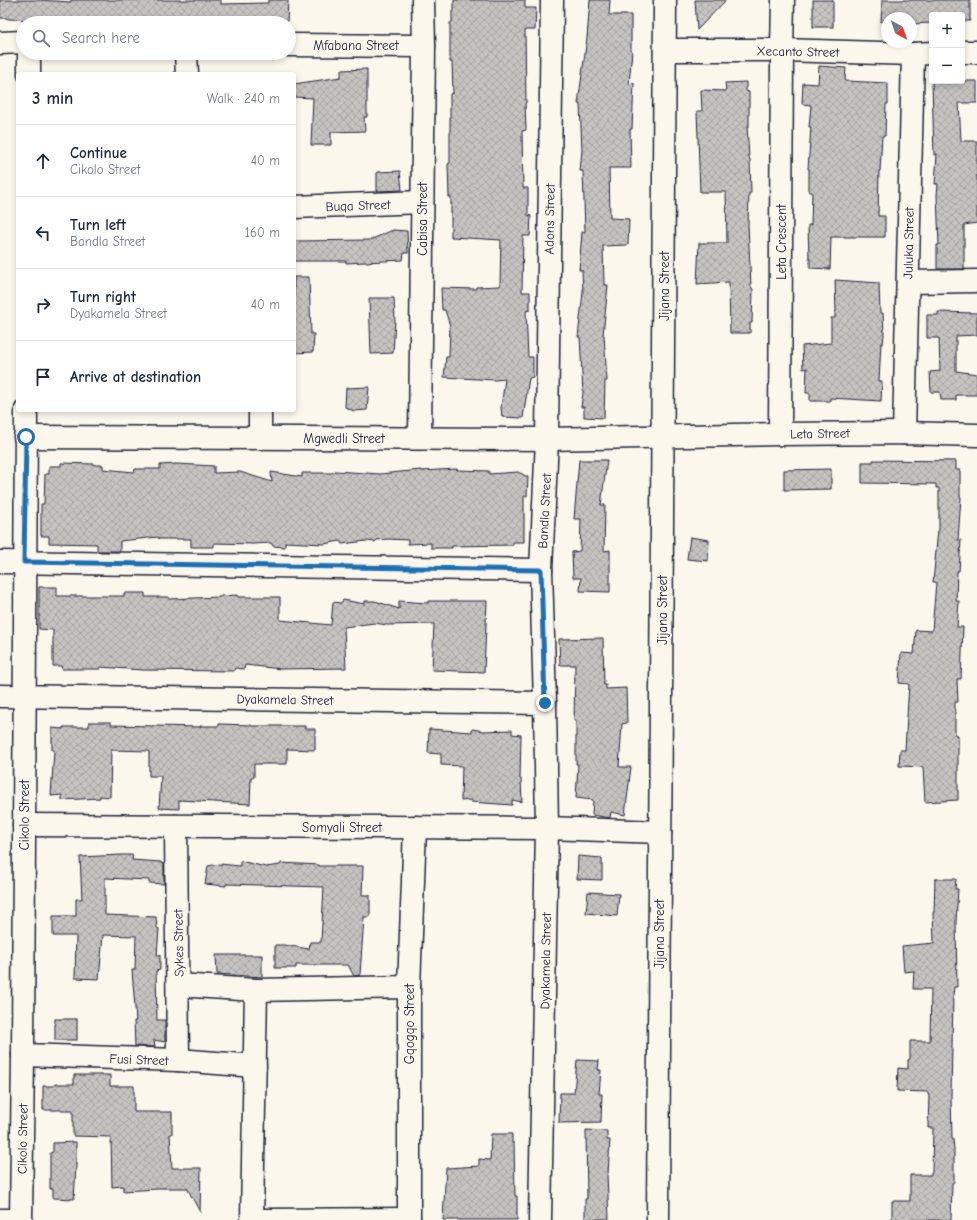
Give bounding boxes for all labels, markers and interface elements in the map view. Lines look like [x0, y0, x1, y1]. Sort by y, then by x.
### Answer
north arrow [881, 12, 917, 48]
map controls [929, 12, 965, 84]
button: + [929, 12, 965, 48]
search box [16, 16, 296, 60]
icon: search [30, 27, 52, 49]
text: Search here [62, 29, 140, 47]
street label: Mfabana Street [313, 38, 400, 53]
street label: Xecanto Street [757, 43, 841, 60]
button: − [929, 48, 965, 84]
text: 3 min [32, 89, 73, 108]
text: Walk · 240 m [207, 91, 280, 106]
text: Continue [70, 144, 127, 162]
icon: ahead [32, 150, 54, 172]
text: 40 m [251, 153, 280, 168]
text: Cikolo Street [70, 162, 140, 177]
street label: Cabisa Street [415, 181, 430, 256]
street label: Adons Street [541, 182, 558, 255]
street label: Buqa Street [325, 197, 392, 214]
street label: Leta Crescent [774, 203, 789, 280]
street label: Juluka Street [900, 206, 917, 279]
text: Turn left [70, 216, 126, 234]
icon: left [32, 222, 54, 244]
text: 160 m [245, 225, 280, 240]
text: Bandla Street [70, 234, 145, 249]
street label: Jijana Street [657, 250, 672, 321]
text: Turn right [70, 288, 136, 306]
icon: right [32, 294, 54, 316]
text: 40 m [251, 297, 280, 312]
text: Dyakamela Street [70, 306, 167, 321]
icon: arrive [32, 366, 54, 388]
text: Arrive at destination [70, 368, 201, 386]
street label: Leta Street [790, 425, 851, 442]
route start [17, 428, 35, 446]
street label: Mgwedli Street [303, 431, 386, 446]
street label: Bandla Street [535, 472, 554, 549]
street label: Jijana Street [655, 574, 670, 645]
street label: Dyakamela Street [236, 691, 335, 708]
route end [536, 694, 554, 712]
street label: Cikolo Street [17, 778, 32, 850]
street label: Somyali Street [302, 820, 383, 835]
street label: Jijana Street [652, 898, 667, 969]
street label: Sykes Street [170, 908, 187, 977]
street label: Dyakamela Street [537, 911, 554, 1010]
street label: Gqogqo Street [402, 983, 417, 1064]
street label: Fusi Street [109, 1051, 170, 1068]
street label: Cikolo Street [14, 1102, 31, 1174]

